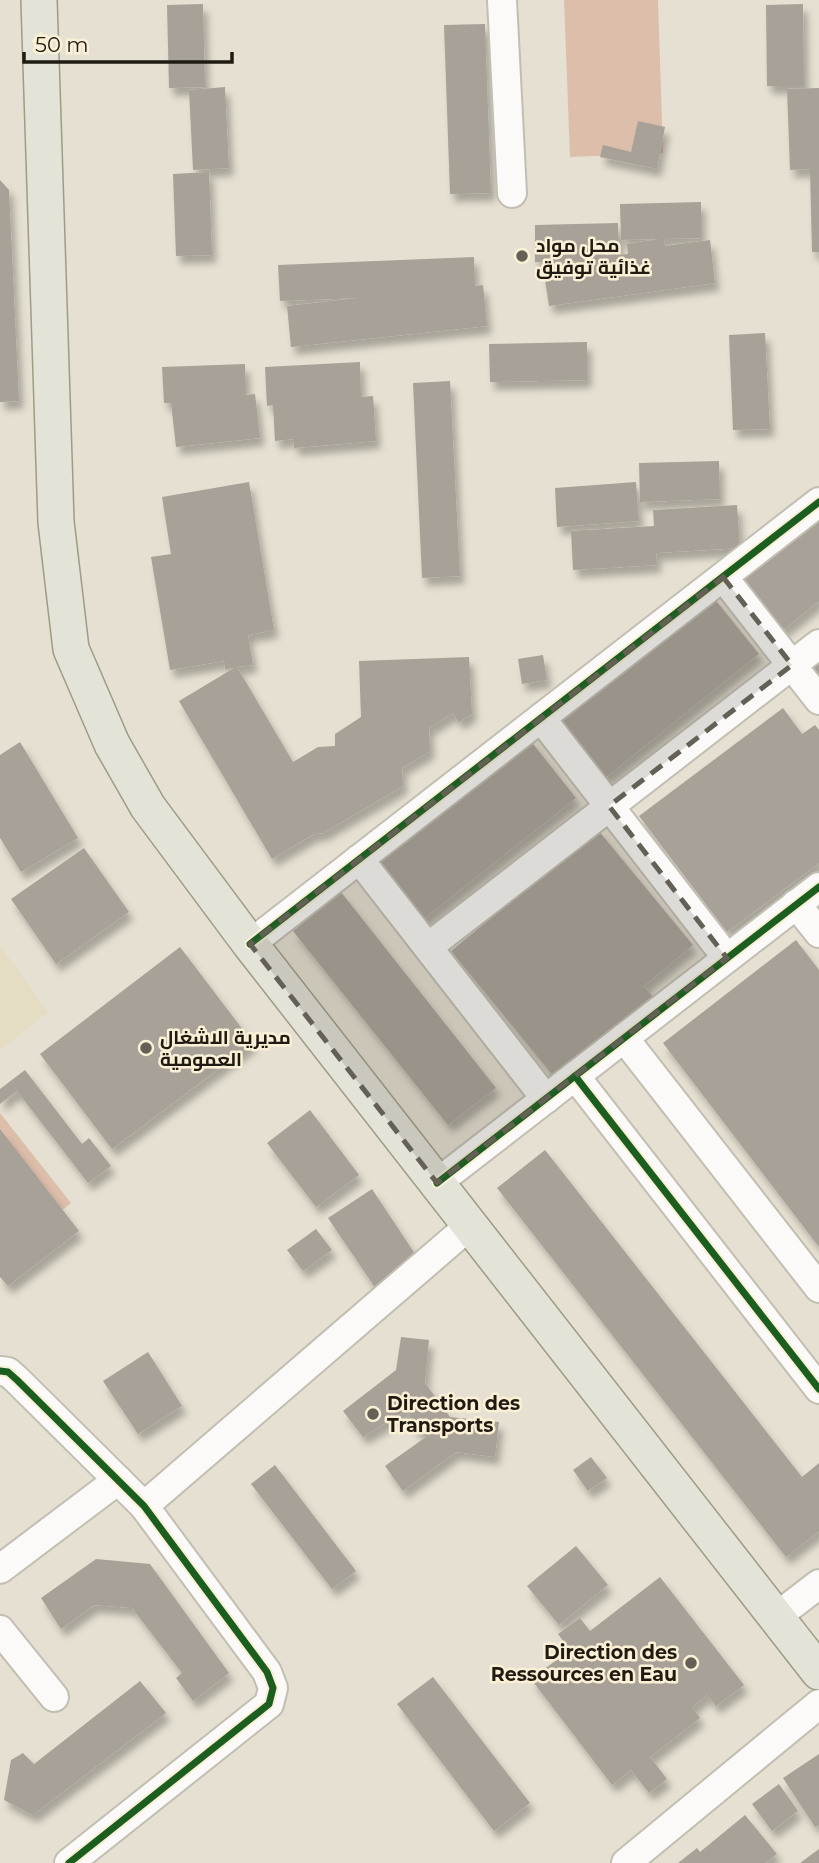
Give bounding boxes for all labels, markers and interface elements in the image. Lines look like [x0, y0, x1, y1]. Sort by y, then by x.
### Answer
scale bar [24, 21, 233, 65]
text: 50 m [35, 32, 89, 57]
place label: محل مواد غذائية توفيق [536, 234, 651, 279]
marker: محل مواد غذائية توفيق [514, 248, 530, 264]
place label: مديرية الاشغال العمومية [160, 1026, 291, 1071]
marker: مديرية الاشغال العمومية [138, 1040, 154, 1056]
place label: Direction des Transports [387, 1392, 520, 1437]
marker: Direction des Transports [365, 1406, 381, 1422]
place label: Direction des Ressources en Eau [491, 1641, 677, 1686]
marker: Direction des Ressources en Eau [683, 1655, 699, 1671]

